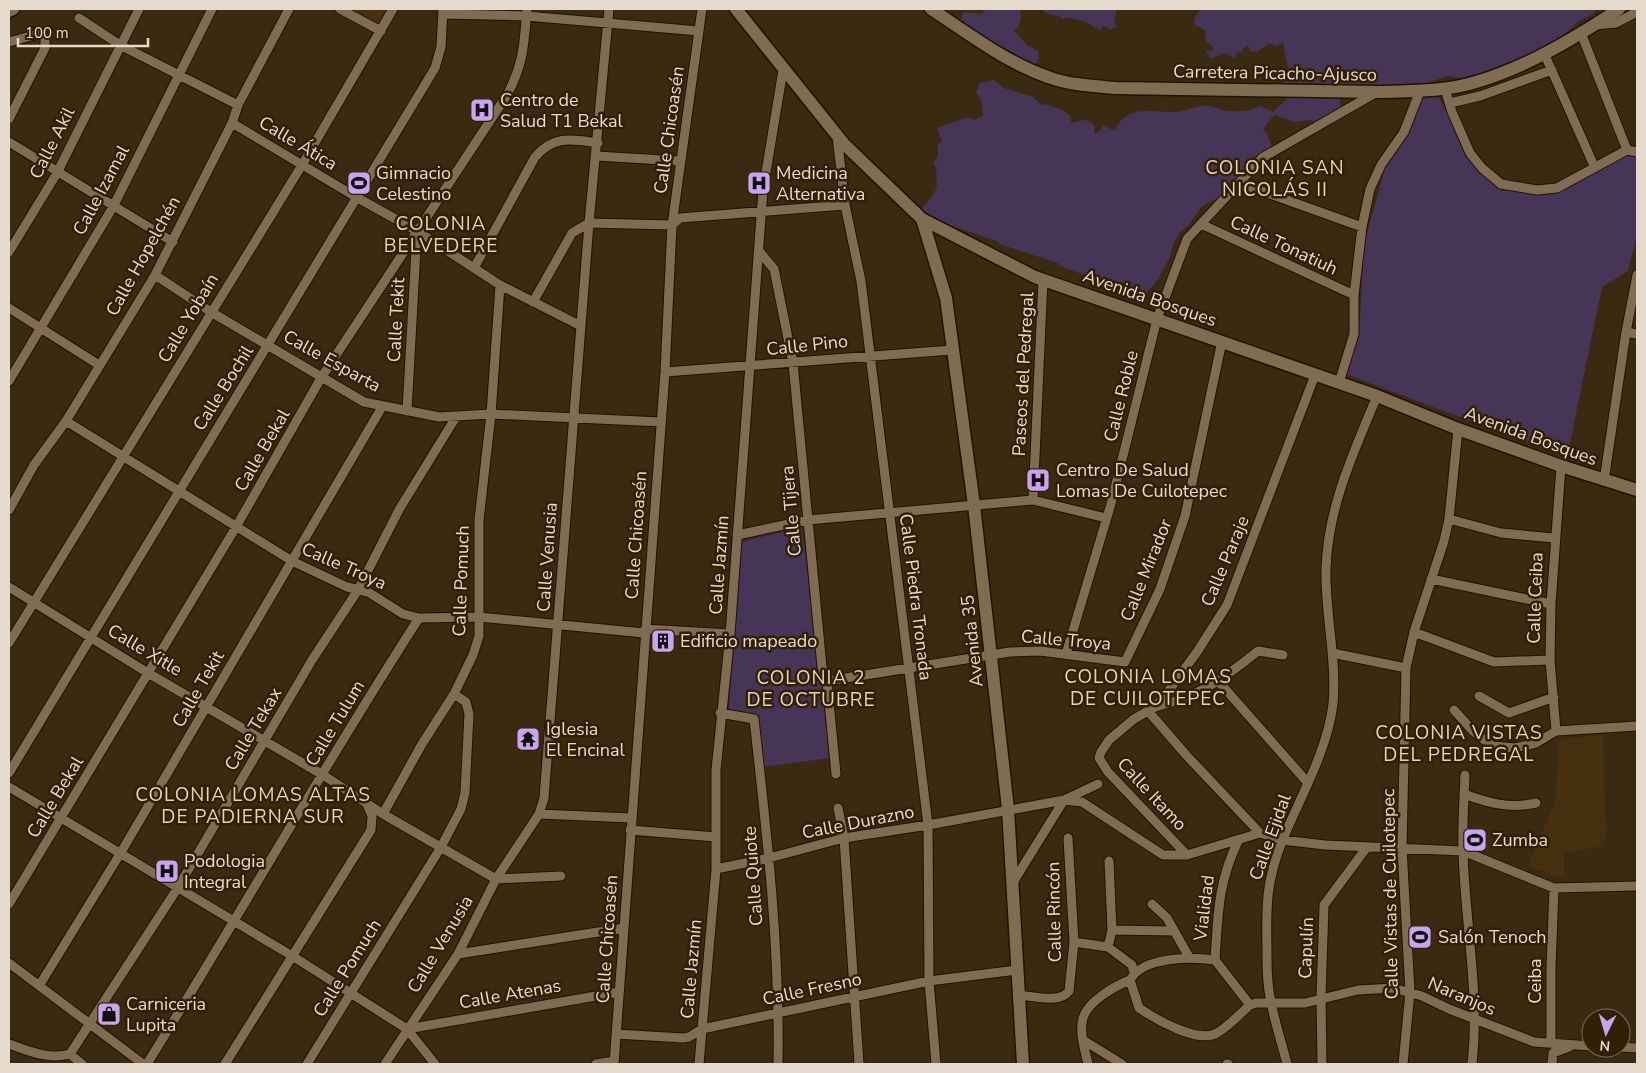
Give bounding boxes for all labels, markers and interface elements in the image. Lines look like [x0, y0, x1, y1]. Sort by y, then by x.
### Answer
scale bar [18, 15, 148, 47]
text: 100 m [25, 23, 69, 43]
street label: Carretera Picacho-Ajusco [1173, 59, 1377, 87]
street label: Calle Chicoasén [648, 65, 690, 195]
place label: Centro de Salud T1 Bekal [500, 88, 624, 133]
hospital icon: Centro de Salud T1 Bekal [469, 97, 495, 123]
street label: Calle Akil [24, 102, 81, 183]
street label: Calle Ática [254, 110, 342, 176]
street label: Calle Izamal [67, 140, 135, 239]
district label: COLONIA SAN NICOLÁS II [1205, 155, 1345, 203]
place label: Gimnacio Celestino [376, 161, 451, 206]
place label: Medicina Alternativa [776, 161, 865, 206]
sports icon: Gimnacio Celestino [346, 170, 372, 196]
hospital icon: Medicina Alternativa [746, 170, 772, 196]
street label: Calle Hopelchén [100, 192, 186, 320]
street label: Calle Tonatiuh [1226, 210, 1342, 280]
district label: COLONIA BELVEDERE [384, 211, 498, 259]
street label: Avenida Bosques [1080, 264, 1220, 332]
street label: Calle Yobaín [152, 269, 224, 367]
street label: Calle Tekit [382, 276, 410, 363]
street label: Paseos del Pedregal [1007, 291, 1039, 457]
street label: Calle Esparta [279, 324, 385, 398]
street label: Calle Pino [765, 329, 849, 361]
street label: Calle Bochil [187, 340, 259, 435]
street label: Calle Roble [1098, 348, 1144, 444]
street label: Avenida Bosques [1461, 401, 1601, 471]
street label: Calle Bekal [229, 404, 296, 496]
place label: Centro De Salud Lomas De Cuilotepec [1056, 458, 1227, 503]
street label: Calle Tijera [775, 465, 807, 557]
hospital icon: Centro De Salud Lomas De Cuilotepec [1025, 467, 1051, 493]
street label: Calle Chicoasén [620, 470, 652, 600]
street label: Calle Venusia [531, 501, 563, 613]
street label: Calle Piedra Tronada [894, 512, 938, 682]
street label: Calle Paraje [1195, 512, 1255, 610]
street label: Calle Jazmín [704, 514, 734, 616]
street label: Calle Mirador [1115, 515, 1178, 625]
street label: Calle Pomuch [447, 525, 475, 637]
street label: Calle Troya [298, 537, 390, 595]
street label: Calle Ceiba [1521, 552, 1549, 644]
street label: Avenida 35 [955, 594, 989, 688]
street label: Calle Xitle [103, 618, 187, 682]
street label: Calle Troya [1020, 624, 1112, 656]
building icon: Edificio mapeado [650, 628, 676, 654]
place label: Edificio mapeado [680, 629, 817, 653]
street label: Calle Tekit [166, 646, 230, 732]
district label: COLONIA LOMAS DE CUILOTEPEC [1064, 664, 1232, 712]
district label: COLONIA 2 DE OCTUBRE [746, 665, 876, 713]
street label: Calle Tulum [300, 675, 370, 771]
street label: Calle Tekax [219, 682, 288, 775]
place label: Iglesia El Encinal [546, 717, 625, 762]
district label: COLONIA VISTAS DEL PEDREGAL [1375, 720, 1543, 768]
temple icon: Iglesia El Encinal [515, 726, 541, 752]
street label: Calle Bekal [21, 751, 89, 842]
street label: Calle Itamo [1112, 752, 1192, 836]
district label: COLONIA LOMAS ALTAS DE PADIERNA SUR [135, 782, 371, 830]
street label: Calle Vistas de Cuilotepec [1376, 788, 1404, 1000]
street label: Calle Ejidal [1243, 790, 1297, 884]
street label: Calle Durazno [800, 799, 916, 845]
street label: Calle Quiote [738, 825, 768, 927]
sports icon: Zumba [1462, 827, 1488, 853]
place label: Zumba [1492, 828, 1548, 852]
place label: Podologia Integral [184, 849, 265, 894]
hospital icon: Podologia Integral [154, 858, 180, 884]
street label: Calle Rincón [1041, 861, 1067, 963]
street label: Calle Chicoasén [591, 874, 623, 1004]
street label: Vialidad [1188, 874, 1220, 943]
street label: Calle Venusia [401, 891, 479, 997]
street label: Calle Pomuch [307, 914, 387, 1022]
street label: Capulín [1293, 917, 1319, 979]
street label: Calle Jazmín [675, 918, 707, 1020]
sports icon: Salón Tenoch [1407, 924, 1433, 950]
place label: Salón Tenoch [1438, 925, 1547, 949]
street label: Ceiba [1523, 958, 1547, 1004]
street label: Calle Fresno [760, 967, 864, 1011]
street label: Naranjos [1424, 971, 1500, 1021]
street label: Calle Atenas [457, 973, 563, 1015]
place label: Carniceria Lupita [126, 992, 206, 1037]
shop icon: Carniceria Lupita [96, 1001, 122, 1027]
north arrow [1581, 1008, 1631, 1058]
text: N [1599, 1036, 1611, 1055]

